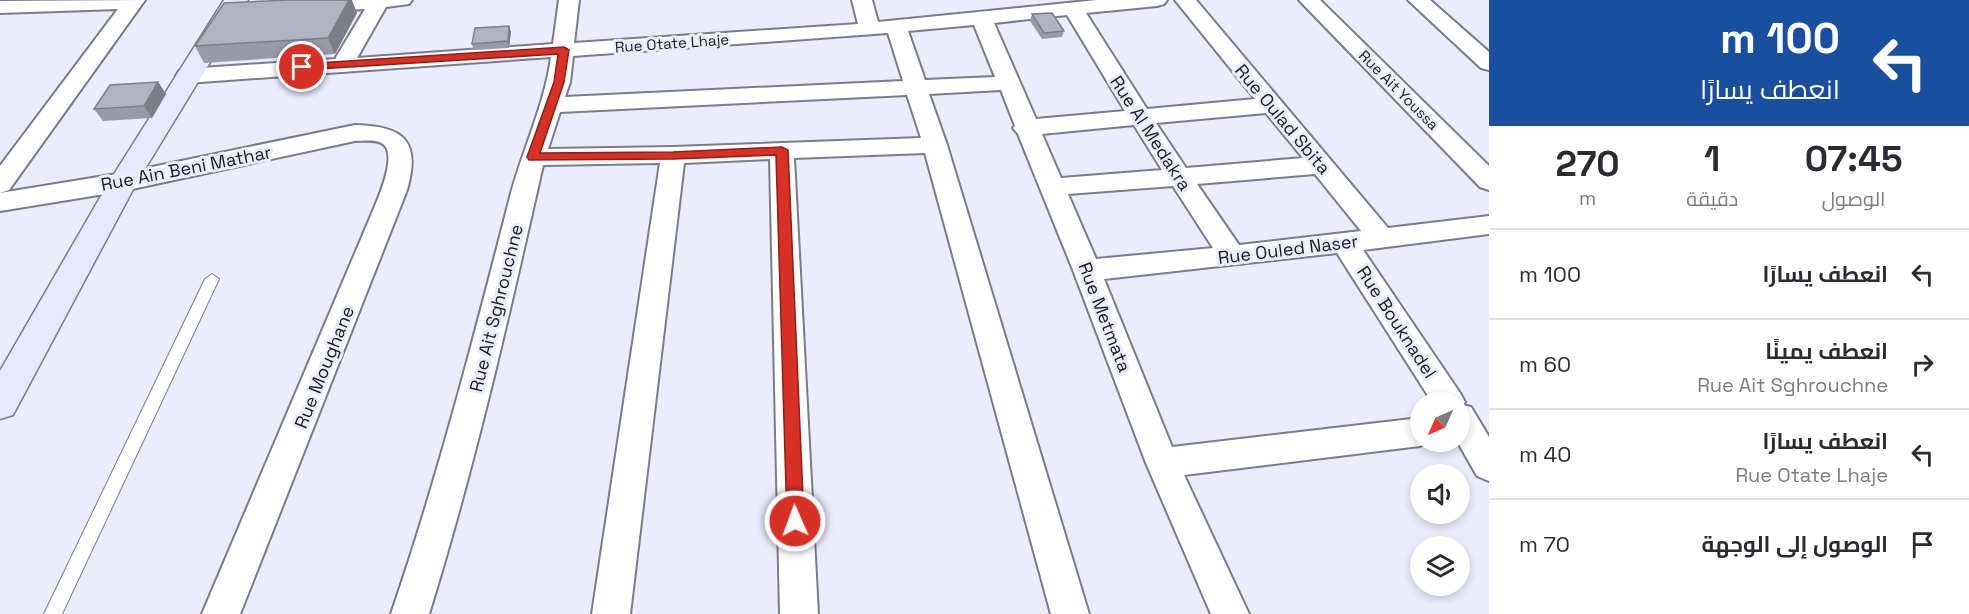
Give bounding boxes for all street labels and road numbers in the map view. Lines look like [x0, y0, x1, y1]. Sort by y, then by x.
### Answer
street label: Rue Otate Lhaje [614, 30, 730, 56]
street label: Rue Ait Youssa [1355, 46, 1443, 134]
street label: Rue Oulad Sbita [1230, 59, 1336, 179]
street label: Rue Al Medakra [1105, 71, 1197, 195]
street label: Rue Ain Beni Mathar [99, 140, 273, 196]
street label: Rue Ait Sghrouchne [464, 222, 528, 394]
street label: Rue Ouled Naser [1217, 229, 1360, 269]
street label: Rue Metmata [1074, 259, 1136, 375]
street label: Rue Bouknadel [1352, 262, 1442, 382]
street label: Rue Moughane [289, 302, 359, 432]

